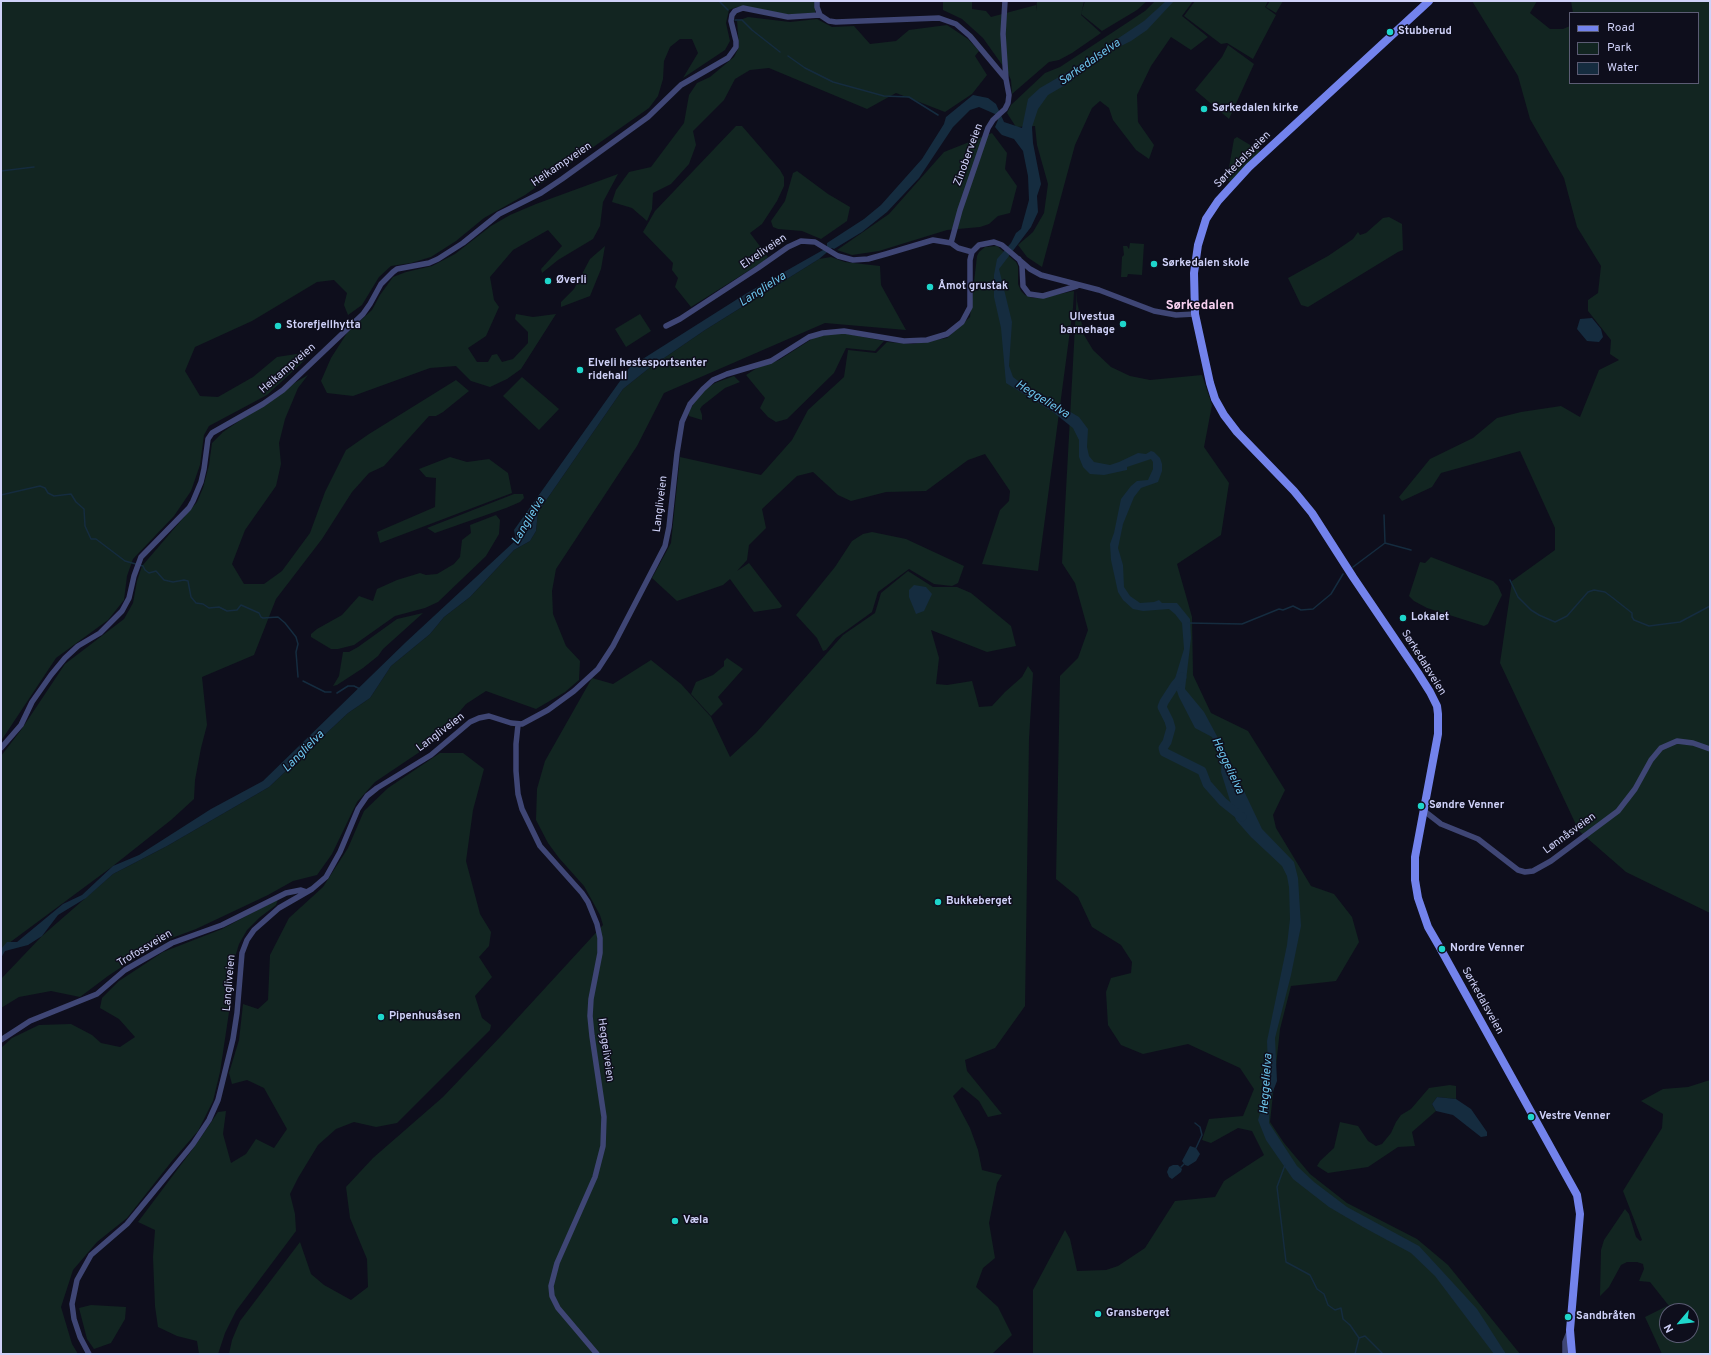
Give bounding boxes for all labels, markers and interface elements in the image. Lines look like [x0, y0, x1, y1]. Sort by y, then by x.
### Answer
legend [1569, 12, 1699, 84]
text: Road [1607, 20, 1635, 36]
place label: Stubberud [1398, 25, 1452, 39]
marker: Stubberud [1385, 27, 1395, 37]
water label: Sørkedalselva [1057, 37, 1123, 89]
text: Park [1607, 40, 1632, 56]
text: Water [1607, 60, 1639, 76]
place label: Sørkedalen kirke [1212, 102, 1298, 116]
marker: Sørkedalen kirke [1199, 104, 1209, 114]
street label: Zinoberveien [952, 122, 986, 188]
street label: Sørkedalsveien [1212, 129, 1274, 191]
street label: Heikampveien [529, 140, 595, 190]
street label: Elveliveien [738, 232, 790, 272]
place label: Sørkedalen skole [1162, 257, 1249, 271]
marker: Sørkedalen skole [1149, 259, 1159, 269]
water label: Langlielva [737, 270, 789, 310]
place label: Øverli [556, 274, 587, 288]
marker: Øverli [543, 276, 553, 286]
place label: Åmot grustak [938, 280, 1008, 294]
marker: Åmot grustak [925, 282, 935, 292]
district label: Sørkedalen [1166, 298, 1234, 314]
place label: Ulvestua barnehage [1060, 311, 1115, 337]
place label: Storefjellhytta [286, 319, 361, 333]
marker: Ulvestua barnehage [1118, 319, 1128, 329]
marker: Storefjellhytta [273, 321, 283, 331]
street label: Heikampveien [257, 341, 319, 397]
place label: Elveli hestesportsenter ridehall [588, 357, 707, 383]
marker: Elveli hestesportsenter ridehall [575, 365, 585, 375]
water label: Heggelielva [1012, 378, 1072, 422]
street label: Langliveien [651, 475, 671, 533]
water label: Langlielva [509, 495, 549, 547]
place label: Lokalet [1411, 611, 1449, 625]
marker: Lokalet [1398, 613, 1408, 623]
street label: Sørkedalsveien [1398, 628, 1448, 698]
street label: Langliveien [414, 711, 468, 755]
water label: Langlielva [280, 728, 328, 776]
water label: Heggelielva [1208, 735, 1246, 797]
place label: Søndre Venner [1429, 799, 1504, 813]
marker: Søndre Venner [1416, 801, 1426, 811]
street label: Lønnåsveien [1541, 810, 1599, 858]
place label: Bukkeberget [946, 895, 1012, 909]
marker: Bukkeberget [933, 897, 943, 907]
street label: Trofossveien [115, 927, 175, 971]
place label: Nordre Venner [1450, 942, 1524, 956]
marker: Nordre Venner [1437, 944, 1447, 954]
street label: Langliveien [221, 954, 239, 1012]
street label: Sørkedalsveien [1458, 965, 1506, 1037]
place label: Pipenhusåsen [389, 1010, 461, 1024]
marker: Pipenhusåsen [376, 1012, 386, 1022]
street label: Heggeliveien [594, 1017, 616, 1083]
water label: Heggelielva [1258, 1053, 1276, 1115]
place label: Vestre Venner [1539, 1110, 1610, 1124]
marker: Vestre Venner [1526, 1112, 1536, 1122]
place label: Væla [683, 1214, 708, 1228]
marker: Væla [670, 1216, 680, 1226]
north arrow [1659, 1303, 1699, 1343]
place label: Gransberget [1106, 1307, 1170, 1321]
marker: Gransberget [1093, 1309, 1103, 1319]
place label: Sandbråten [1576, 1310, 1636, 1324]
marker: Sandbråten [1563, 1312, 1573, 1322]
text: N [1661, 1321, 1677, 1335]

